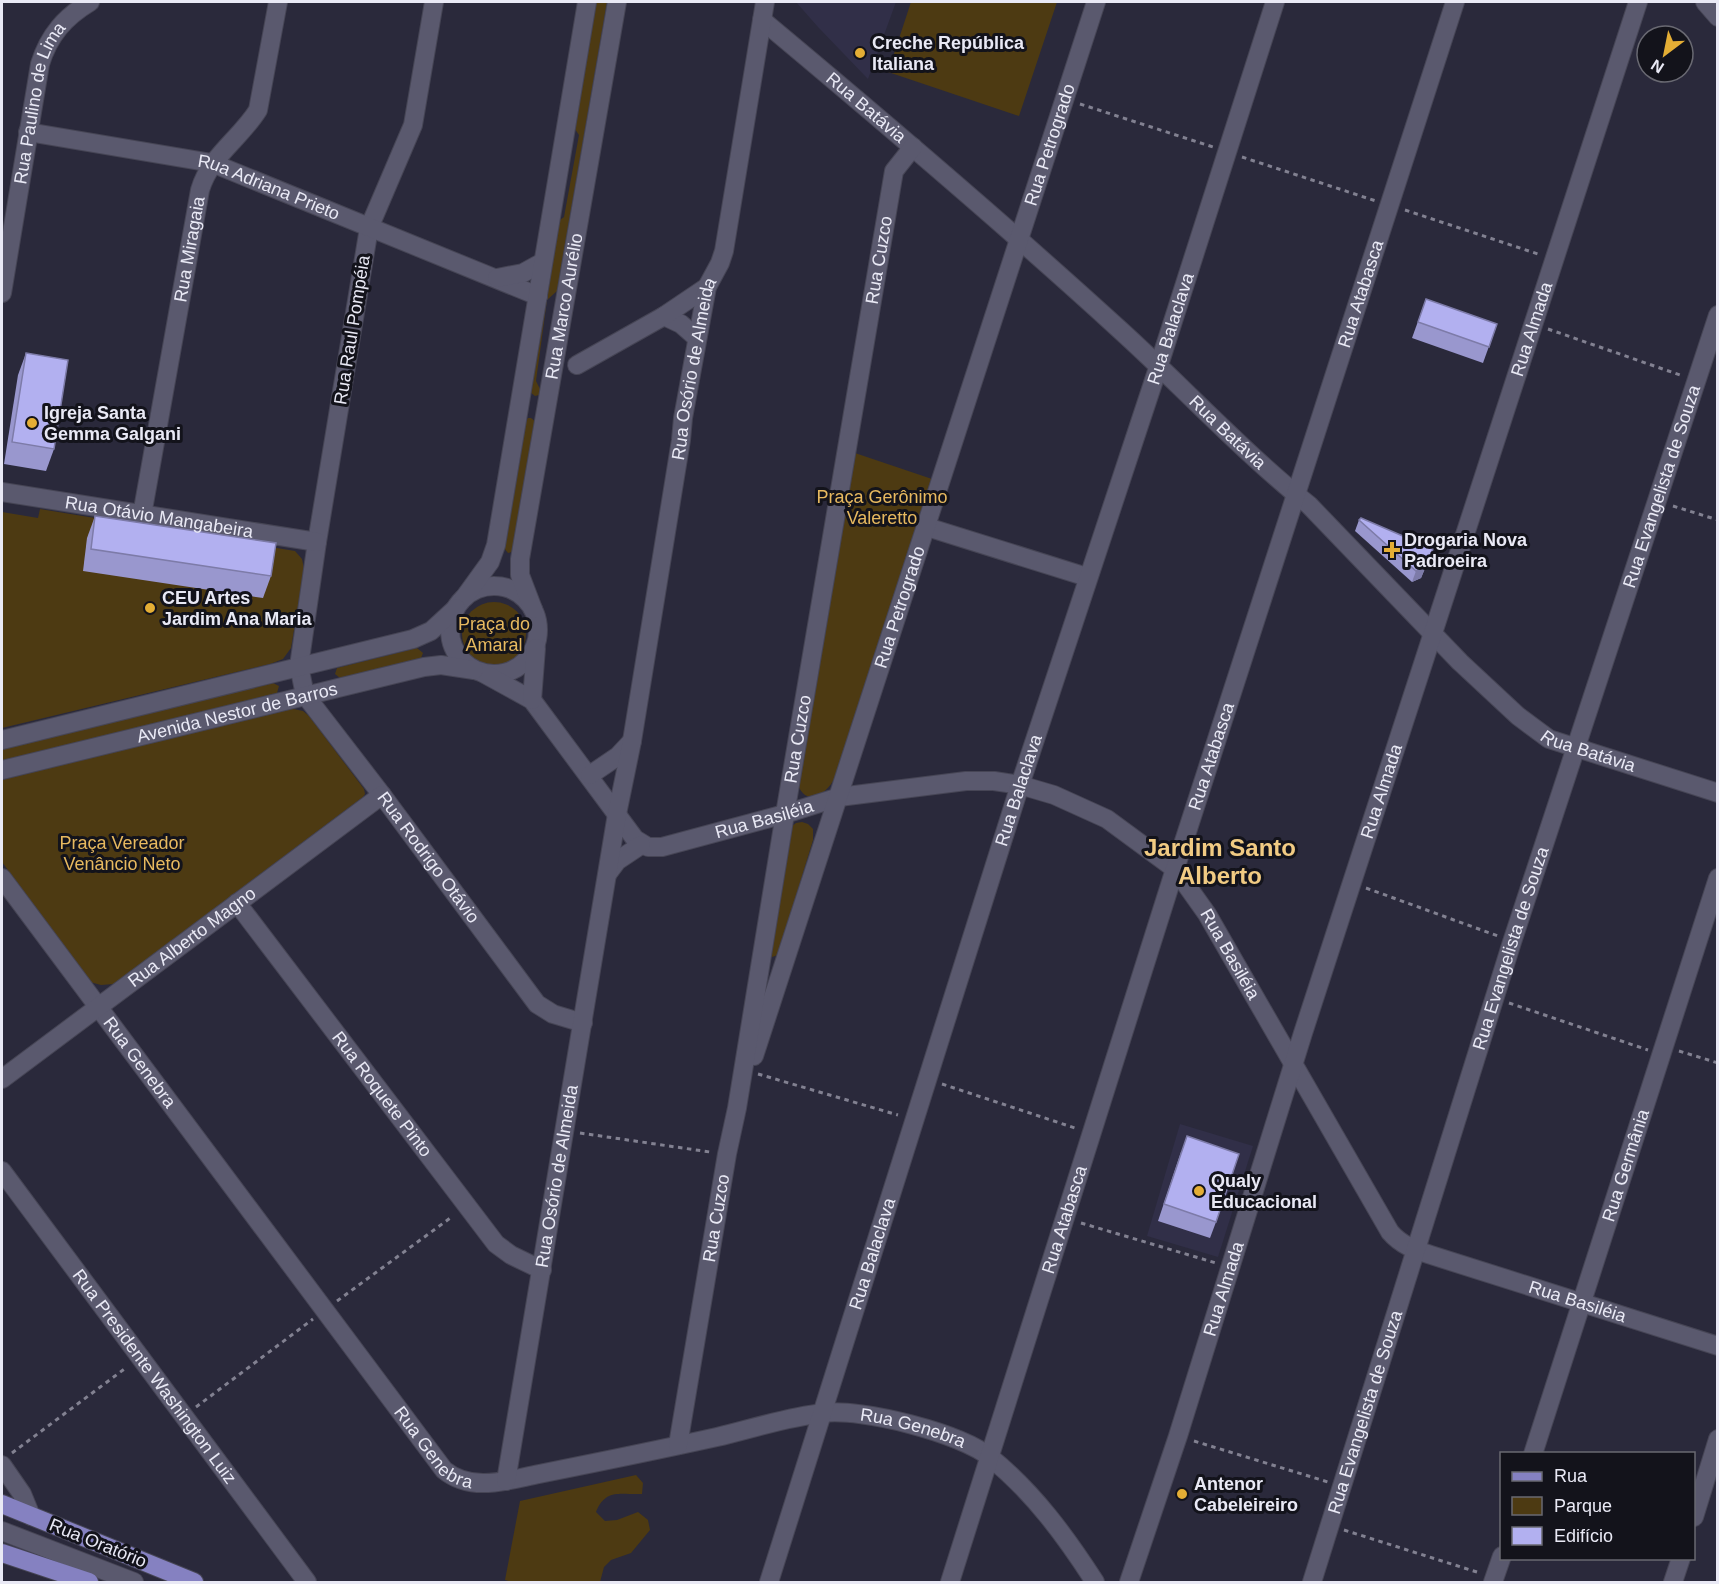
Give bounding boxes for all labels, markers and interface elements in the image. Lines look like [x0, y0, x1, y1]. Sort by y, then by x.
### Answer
street label: Rua Paulino de Lima [10, 17, 70, 186]
north arrow [1635, 24, 1695, 84]
place label: Creche República Italiana [872, 33, 1025, 74]
marker: Creche República Italiana [853, 46, 867, 60]
text: N [1648, 56, 1667, 77]
street label: Rua Batávia [822, 68, 911, 148]
street label: Rua Petrogrado [1021, 81, 1079, 208]
street label: Rua Adriana Prieto [196, 151, 343, 224]
street label: Rua Miragaia [170, 194, 209, 304]
street label: Rua Cuzco [862, 214, 896, 306]
street label: Rua Marco Aurélio [541, 232, 587, 381]
street label: Rua Atabasca [1334, 237, 1388, 350]
street label: Rua Raul Pompéia [330, 253, 374, 406]
street label: Rua Balaclava [1143, 270, 1198, 387]
street label: Rua Osório de Almeida [668, 273, 721, 462]
street label: Rua Almada [1507, 278, 1557, 379]
street label: Rua Evangelista de Souza [1619, 382, 1705, 590]
street label: Rua Batávia [1185, 391, 1271, 474]
place label: Igreja Santa Gemma Galgani [44, 403, 181, 444]
marker: Igreja Santa Gemma Galgani [25, 416, 39, 430]
park label: Praça Gerônimo Valeretto [816, 487, 948, 528]
street label: Rua Otávio Mangabeira [64, 492, 256, 542]
place label: Drogaria Nova Padroeira [1404, 530, 1528, 571]
street label: Rua Petrogrado [871, 543, 929, 671]
marker: Drogaria Nova Padroeira [1385, 543, 1399, 557]
place label: CEU Artes Jardim Ana Maria [162, 588, 312, 629]
marker: CEU Artes Jardim Ana Maria [143, 601, 157, 615]
park label: Praça do Amaral [458, 614, 530, 655]
street label: Avenida Nestor de Barros [135, 678, 339, 747]
street label: Rua Cuzco [780, 694, 815, 785]
street label: Rua Atabasca [1185, 699, 1238, 813]
street label: Rua Batávia [1537, 726, 1639, 776]
street label: Rua Balaclava [991, 731, 1046, 849]
street label: Rua Almada [1357, 741, 1406, 841]
street label: Rua Rodrigo Otávio [373, 788, 484, 927]
street label: Rua Basiléia [713, 795, 817, 842]
park label: Praça Vereador Venâncio Neto [59, 833, 185, 874]
district label: Jardim Santo Alberto [1144, 834, 1296, 889]
street label: Rua Evangelista de Souza [1469, 843, 1553, 1053]
street label: Rua Alberto Magno [124, 883, 260, 991]
street label: Rua Basiléia [1196, 905, 1264, 1004]
street label: Rua Genebra [99, 1013, 181, 1112]
street label: Rua Roquete Pinto [328, 1027, 436, 1161]
street label: Rua Osório de Almeida [532, 1082, 582, 1269]
street label: Rua Germânia [1598, 1106, 1653, 1224]
street label: Rua Atabasca [1038, 1162, 1091, 1276]
place label: Qualy Educacional [1211, 1171, 1317, 1212]
street label: Rua Cuzco [699, 1173, 733, 1264]
marker: Qualy Educacional [1192, 1184, 1206, 1198]
street label: Rua Balaclava [845, 1195, 900, 1312]
street label: Rua Almada [1200, 1238, 1248, 1339]
street label: Rua Presidente Washington Luiz [69, 1266, 241, 1488]
street label: Rua Basiléia [1526, 1277, 1630, 1327]
street label: Rua Evangelista de Souza [1324, 1307, 1407, 1516]
street label: Rua Genebra [390, 1402, 475, 1493]
street label: Rua Genebra [859, 1404, 970, 1452]
legend [1500, 1452, 1695, 1560]
text: Rua [1554, 1466, 1588, 1486]
place label: Antenor Cabeleireiro [1194, 1474, 1298, 1515]
marker: Antenor Cabeleireiro [1175, 1487, 1189, 1501]
text: Parque [1554, 1496, 1612, 1516]
street label: Rua Oratório [46, 1514, 150, 1572]
text: Edifício [1554, 1526, 1613, 1546]

